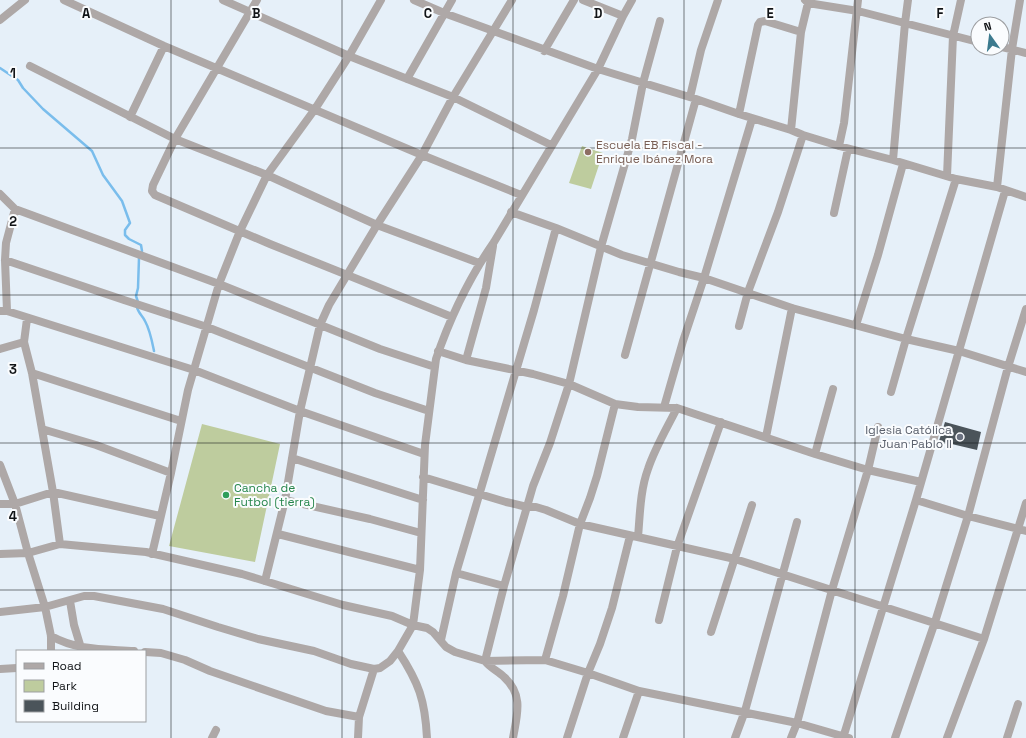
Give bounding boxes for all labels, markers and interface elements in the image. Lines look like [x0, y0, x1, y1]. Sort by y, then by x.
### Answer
text: A [82, 5, 91, 22]
text: B [252, 5, 261, 22]
text: C [424, 5, 432, 22]
text: D [594, 5, 603, 22]
text: E [766, 5, 774, 22]
text: F [937, 5, 944, 22]
north arrow [970, 16, 1010, 56]
text: N [982, 19, 993, 34]
text: 1 [10, 65, 16, 82]
place label: Escuela EB Fiscal - Enrique Ibánez Mora [596, 137, 713, 167]
marker: Escuela EB Fiscal - Enrique Ibánez Mora [583, 147, 593, 157]
text: 2 [9, 213, 17, 230]
text: 3 [9, 361, 17, 378]
place label: Iglesia Católica Juan Pablo II [865, 422, 952, 452]
marker: Iglesia Católica Juan Pablo II [955, 432, 965, 442]
place label: Cancha de Futbol (tierra) [234, 480, 315, 510]
marker: Cancha de Futbol (tierra) [221, 490, 231, 500]
text: 4 [9, 508, 17, 525]
legend [16, 650, 146, 722]
text: Road [52, 658, 81, 674]
text: Park [52, 678, 77, 694]
text: Building [52, 698, 99, 714]

